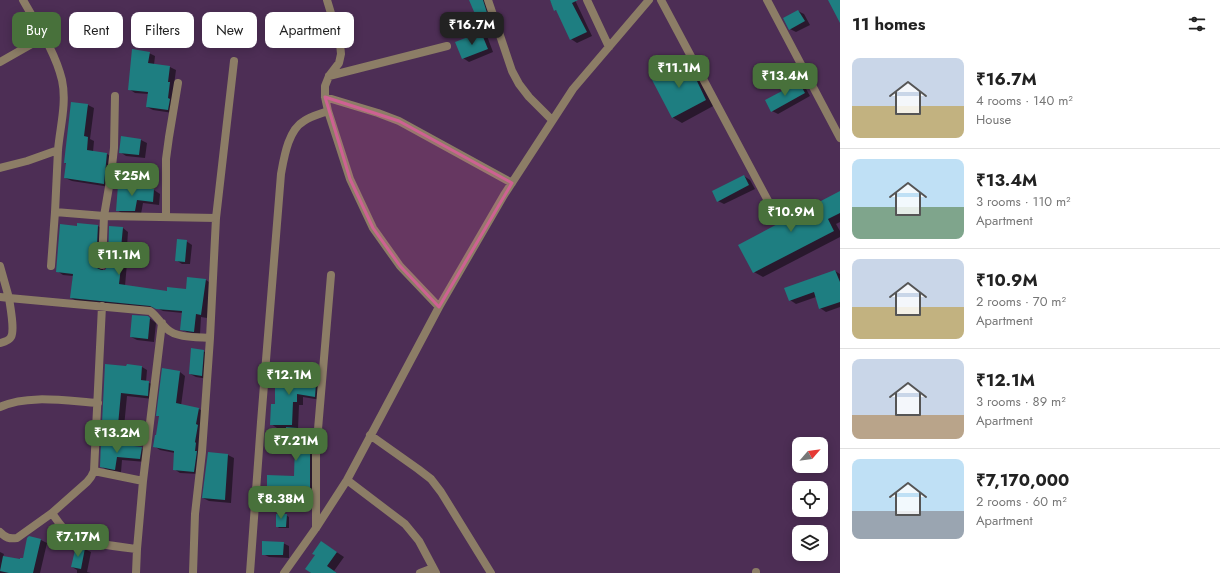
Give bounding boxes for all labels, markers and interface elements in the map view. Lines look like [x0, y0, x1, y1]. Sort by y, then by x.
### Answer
chip: Buy [12, 12, 61, 48]
chip: Rent [69, 12, 123, 48]
chip: Filters [131, 12, 194, 48]
chip: New [202, 12, 257, 48]
chip: Apartment [265, 12, 354, 48]
pin: ₹16.7M [439, 12, 505, 46]
text: 11 homes [852, 12, 926, 36]
icon: filters [1186, 13, 1208, 35]
text: ₹16.7M [449, 15, 495, 34]
pin: ₹11.1M [646, 55, 712, 89]
text: ₹11.1M [657, 58, 701, 77]
pin: ₹13.4M [752, 63, 818, 97]
text: ₹13.4M [762, 66, 808, 85]
text: ₹16.7M [976, 67, 1037, 91]
icon: home [884, 74, 932, 122]
text: 4 rooms · 140 m² [976, 91, 1073, 110]
text: House [976, 110, 1011, 129]
pin: ₹25M [108, 163, 156, 197]
text: ₹25M [114, 166, 150, 185]
text: ₹13.4M [976, 168, 1037, 192]
icon: home [884, 175, 932, 223]
text: 3 rooms · 110 m² [976, 192, 1071, 211]
pin: ₹10.9M [758, 199, 824, 233]
text: ₹10.9M [767, 202, 815, 221]
text: Apartment [976, 211, 1033, 230]
pin: ₹11.1M [86, 242, 152, 276]
text: ₹11.1M [97, 245, 141, 264]
text: ₹10.9M [976, 268, 1038, 292]
icon: home [884, 275, 932, 323]
text: 2 rooms · 70 m² [976, 292, 1066, 311]
text: Apartment [976, 311, 1033, 330]
pin: ₹12.1M [256, 362, 322, 396]
text: ₹12.1M [267, 365, 311, 384]
text: ₹12.1M [976, 368, 1035, 392]
icon: home [884, 375, 932, 423]
text: 3 rooms · 89 m² [976, 392, 1066, 411]
text: Apartment [976, 411, 1033, 430]
pin: ₹13.2M [84, 420, 150, 454]
text: ₹13.2M [94, 423, 140, 442]
pin: ₹7.21M [263, 428, 329, 462]
text: ₹7.21M [274, 431, 318, 450]
north arrow [792, 437, 828, 473]
map controls [792, 437, 828, 561]
text: ₹7,170,000 [976, 468, 1069, 492]
icon: home [884, 475, 932, 523]
button: locate [792, 481, 828, 517]
pin: ₹8.38M [248, 486, 314, 520]
text: ₹8.38M [257, 489, 305, 508]
text: 2 rooms · 60 m² [976, 492, 1067, 511]
text: Apartment [976, 511, 1033, 530]
pin: ₹7.17M [45, 524, 111, 558]
button: layers [792, 525, 828, 561]
text: ₹7.17M [56, 527, 100, 546]

